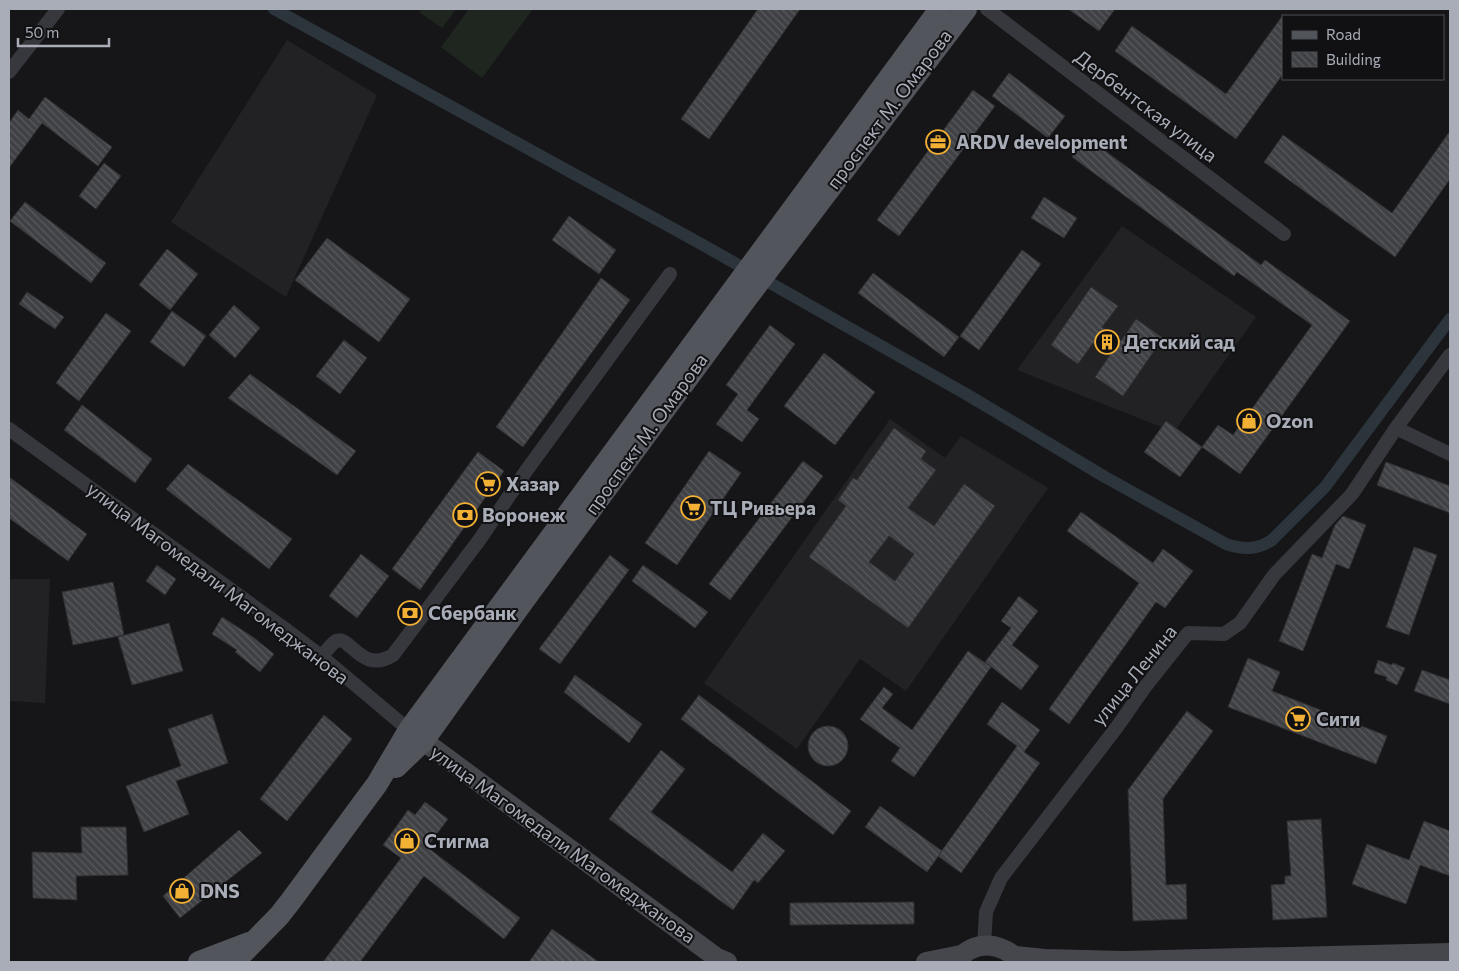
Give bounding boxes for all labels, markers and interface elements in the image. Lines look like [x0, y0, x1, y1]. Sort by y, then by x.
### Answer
scale bar [18, 15, 109, 47]
legend [1282, 15, 1444, 80]
text: 50 m [25, 23, 59, 41]
street label: проспект М. Омарова [821, 24, 956, 193]
text: Road [1326, 25, 1361, 43]
street label: Дербентская улица [1071, 45, 1222, 167]
text: Building [1326, 50, 1381, 68]
office icon: ARDV development [925, 129, 951, 155]
place label: ARDV development [956, 130, 1128, 153]
building icon: Детский сад [1094, 329, 1120, 355]
place label: Детский сад [1124, 330, 1235, 353]
street label: проспект М. Омарова [579, 349, 712, 519]
shop icon: Ozon [1236, 408, 1262, 434]
place label: Ozon [1266, 409, 1314, 432]
supermarket icon: Хазар [475, 471, 501, 497]
place label: Хазар [506, 472, 560, 495]
street label: улица Магомедали Магомеджановa [83, 477, 354, 689]
supermarket icon: ТЦ Ривьера [680, 495, 706, 521]
place label: ТЦ Ривьера [710, 496, 816, 519]
bank icon: Воронеж [452, 502, 478, 528]
place label: Воронеж [482, 503, 566, 526]
bank icon: Сбербанк [397, 600, 423, 626]
place label: Сбербанк [428, 601, 517, 624]
street label: улица Ленина [1086, 620, 1181, 729]
supermarket icon: Сити [1285, 706, 1311, 732]
place label: Сити [1316, 707, 1360, 730]
street label: улица Магомедали Магомеджанова [426, 740, 700, 948]
shop icon: Стигма [394, 828, 420, 854]
place label: Стигма [424, 829, 489, 852]
shop icon: DNS [169, 878, 195, 904]
place label: DNS [200, 879, 240, 902]

